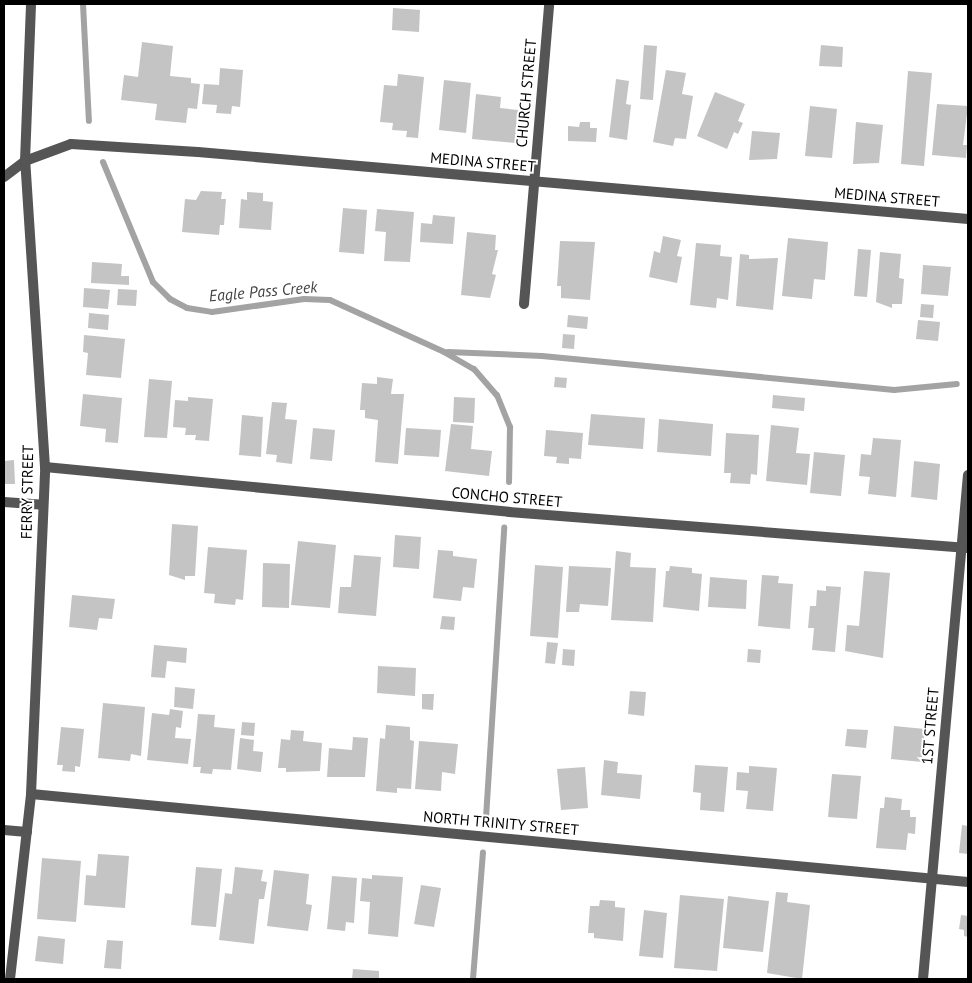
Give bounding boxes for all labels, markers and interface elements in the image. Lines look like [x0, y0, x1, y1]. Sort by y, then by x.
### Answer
street label: CHURCH STREET [512, 38, 540, 148]
street label: MEDINA STREET [429, 148, 537, 176]
street label: MEDINA STREET [833, 183, 941, 211]
water label: Eagle Pass Creek [208, 277, 318, 305]
street label: FERRY STREET [17, 444, 37, 540]
street label: CONCHO STREET [451, 483, 563, 511]
street label: 1ST STREET [918, 686, 942, 766]
street label: NORTH TRINITY STREET [422, 807, 580, 839]

